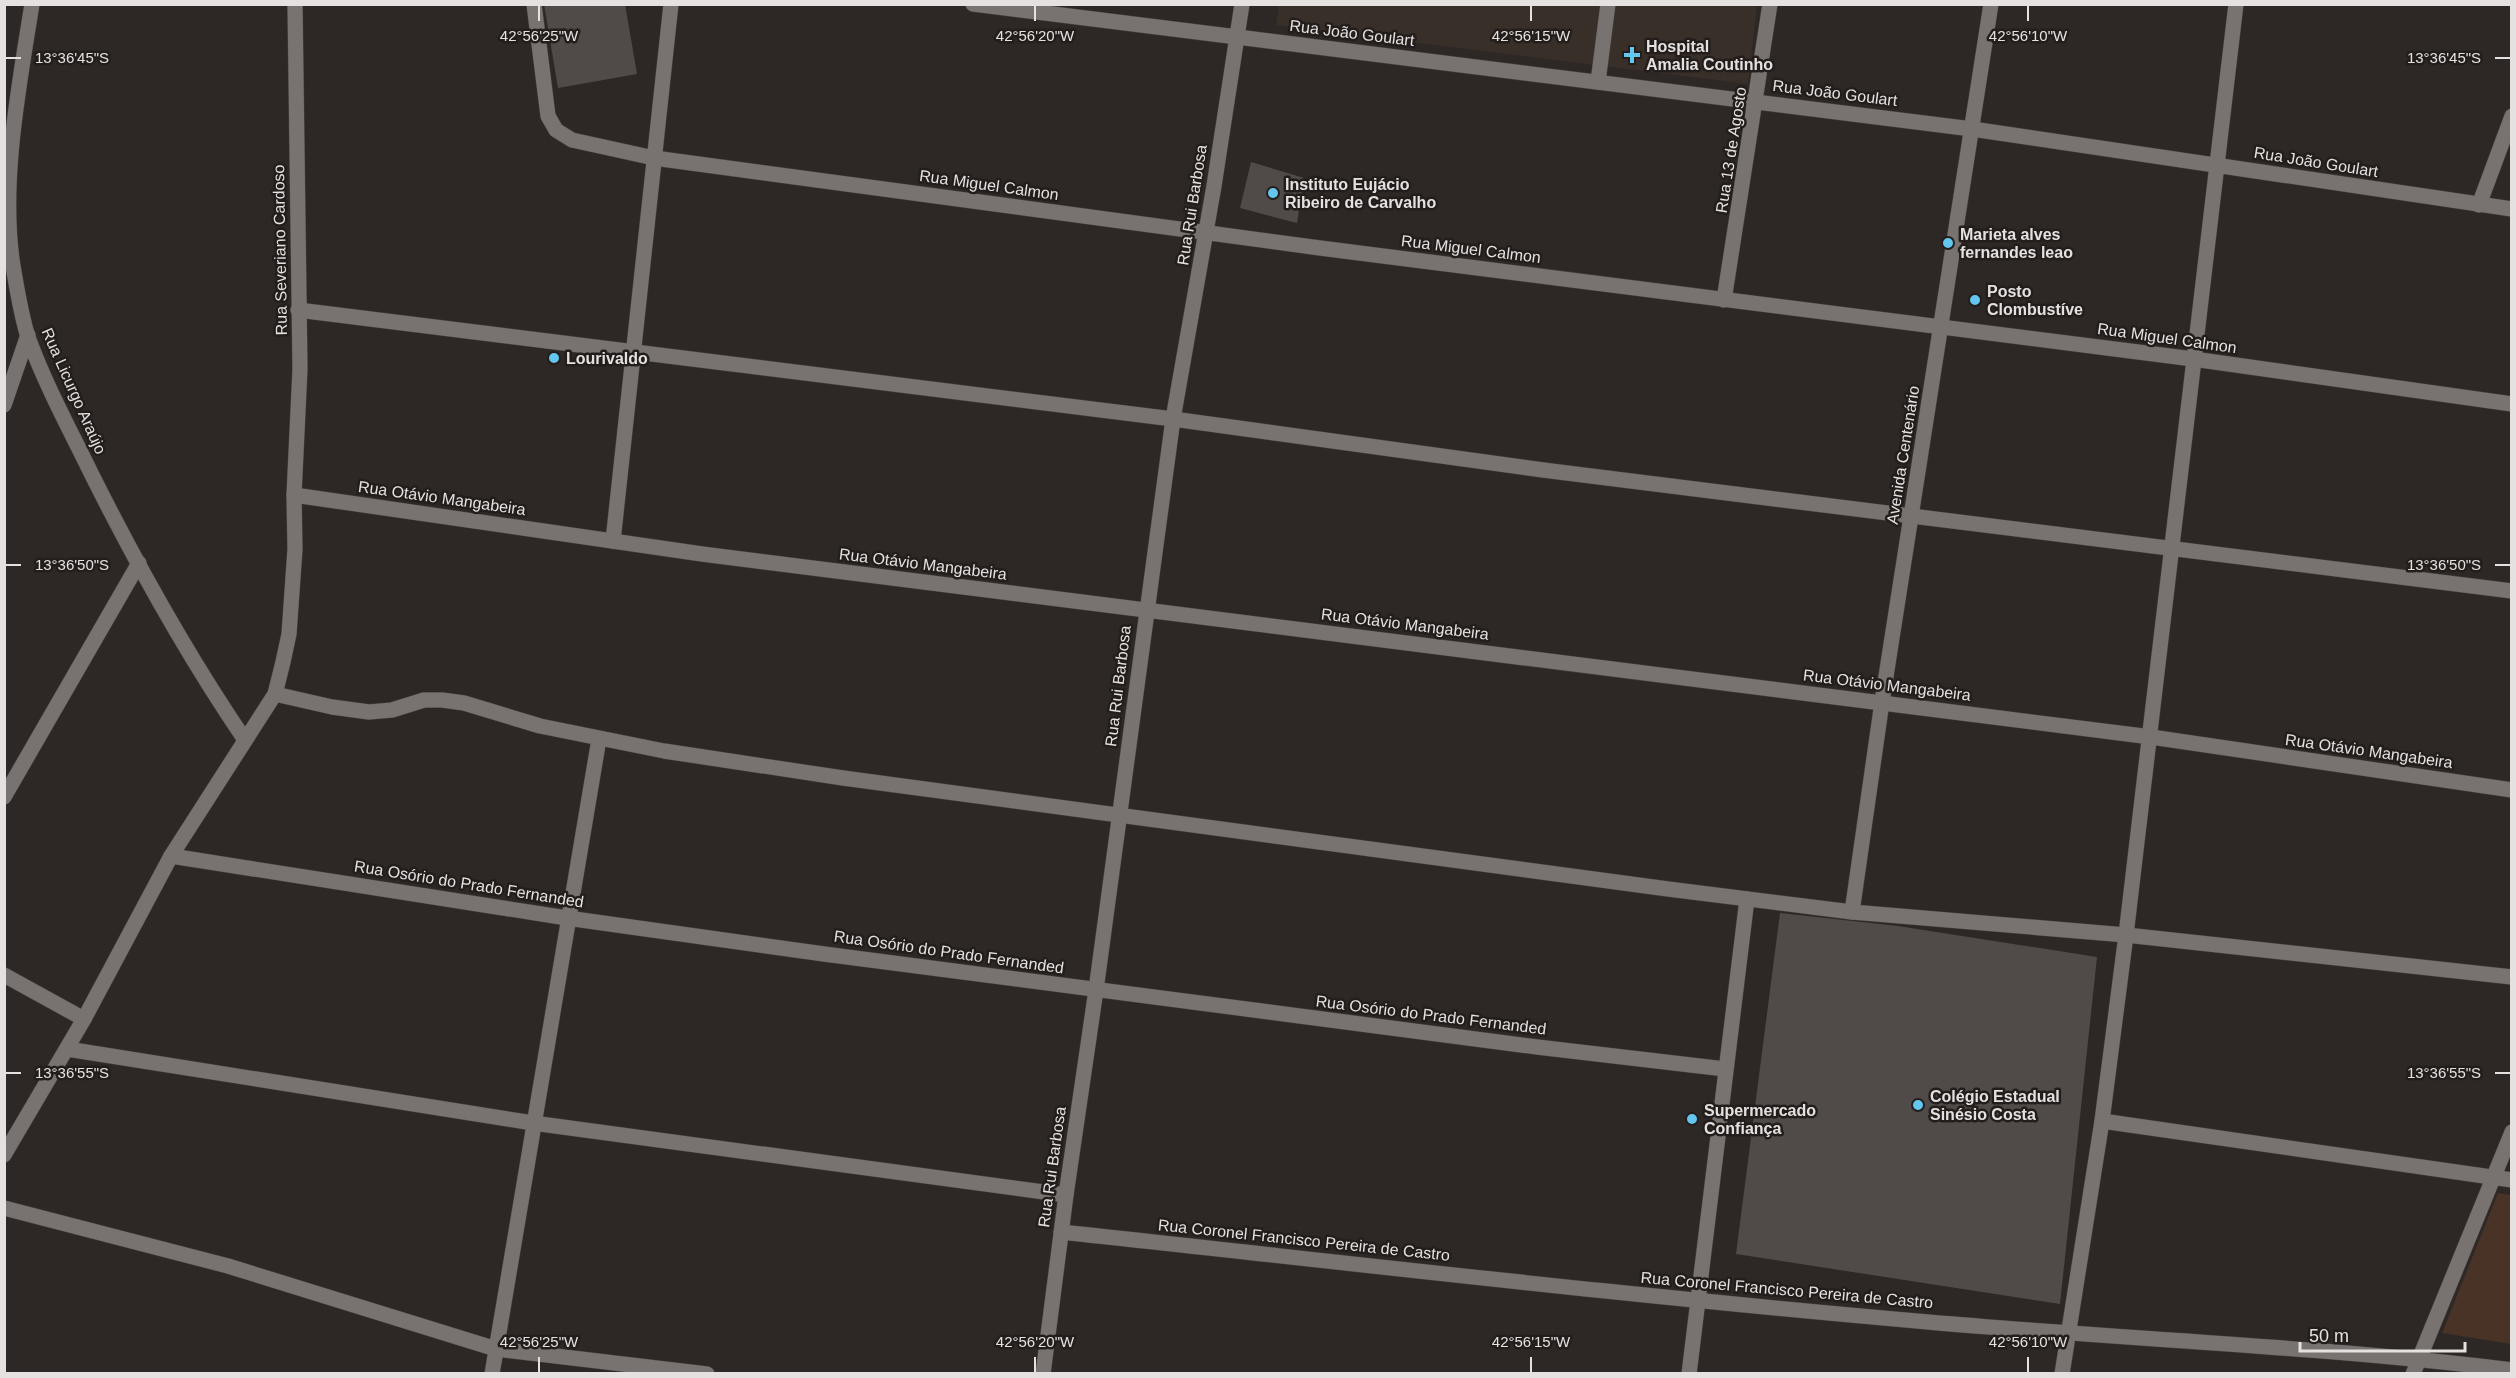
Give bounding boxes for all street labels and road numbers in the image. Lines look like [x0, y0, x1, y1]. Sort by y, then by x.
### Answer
street label: Rua João Goulart [1289, 17, 1416, 49]
street label: Rua João Goulart [1772, 77, 1899, 109]
street label: Rua 13 de Agosto [1713, 86, 1749, 214]
street label: Rua Rui Barbosa [1174, 143, 1210, 267]
street label: Rua João Goulart [2253, 144, 2380, 180]
street label: Rua Severiano Cardoso [270, 164, 290, 336]
street label: Rua Miguel Calmon [918, 167, 1060, 203]
street label: Rua Miguel Calmon [1400, 232, 1542, 266]
street label: Rua Miguel Calmon [2096, 320, 2238, 356]
street label: Rua Licurgo Araújo [39, 325, 109, 457]
street label: Avenida Centenário [1884, 384, 1922, 526]
street label: Rua Otávio Mangabeira [357, 478, 527, 518]
street label: Rua Otávio Mangabeira [838, 545, 1008, 583]
street label: Rua Otávio Mangabeira [1320, 605, 1490, 643]
street label: Rua Rui Barbosa [1102, 624, 1134, 748]
street label: Rua Otávio Mangabeira [1802, 666, 1972, 704]
street label: Rua Otávio Mangabeira [2284, 731, 2454, 771]
street label: Rua Osório do Prado Fernanded [353, 857, 585, 911]
street label: Rua Osório do Prado Fernanded [833, 927, 1065, 977]
street label: Rua Osório do Prado Fernanded [1315, 992, 1547, 1038]
street label: Rua Rui Barbosa [1035, 1105, 1069, 1229]
street label: Rua Coronel Francisco Pereira de Castro [1157, 1216, 1451, 1264]
street label: Rua Coronel Francisco Pereira de Castro [1640, 1269, 1934, 1311]

